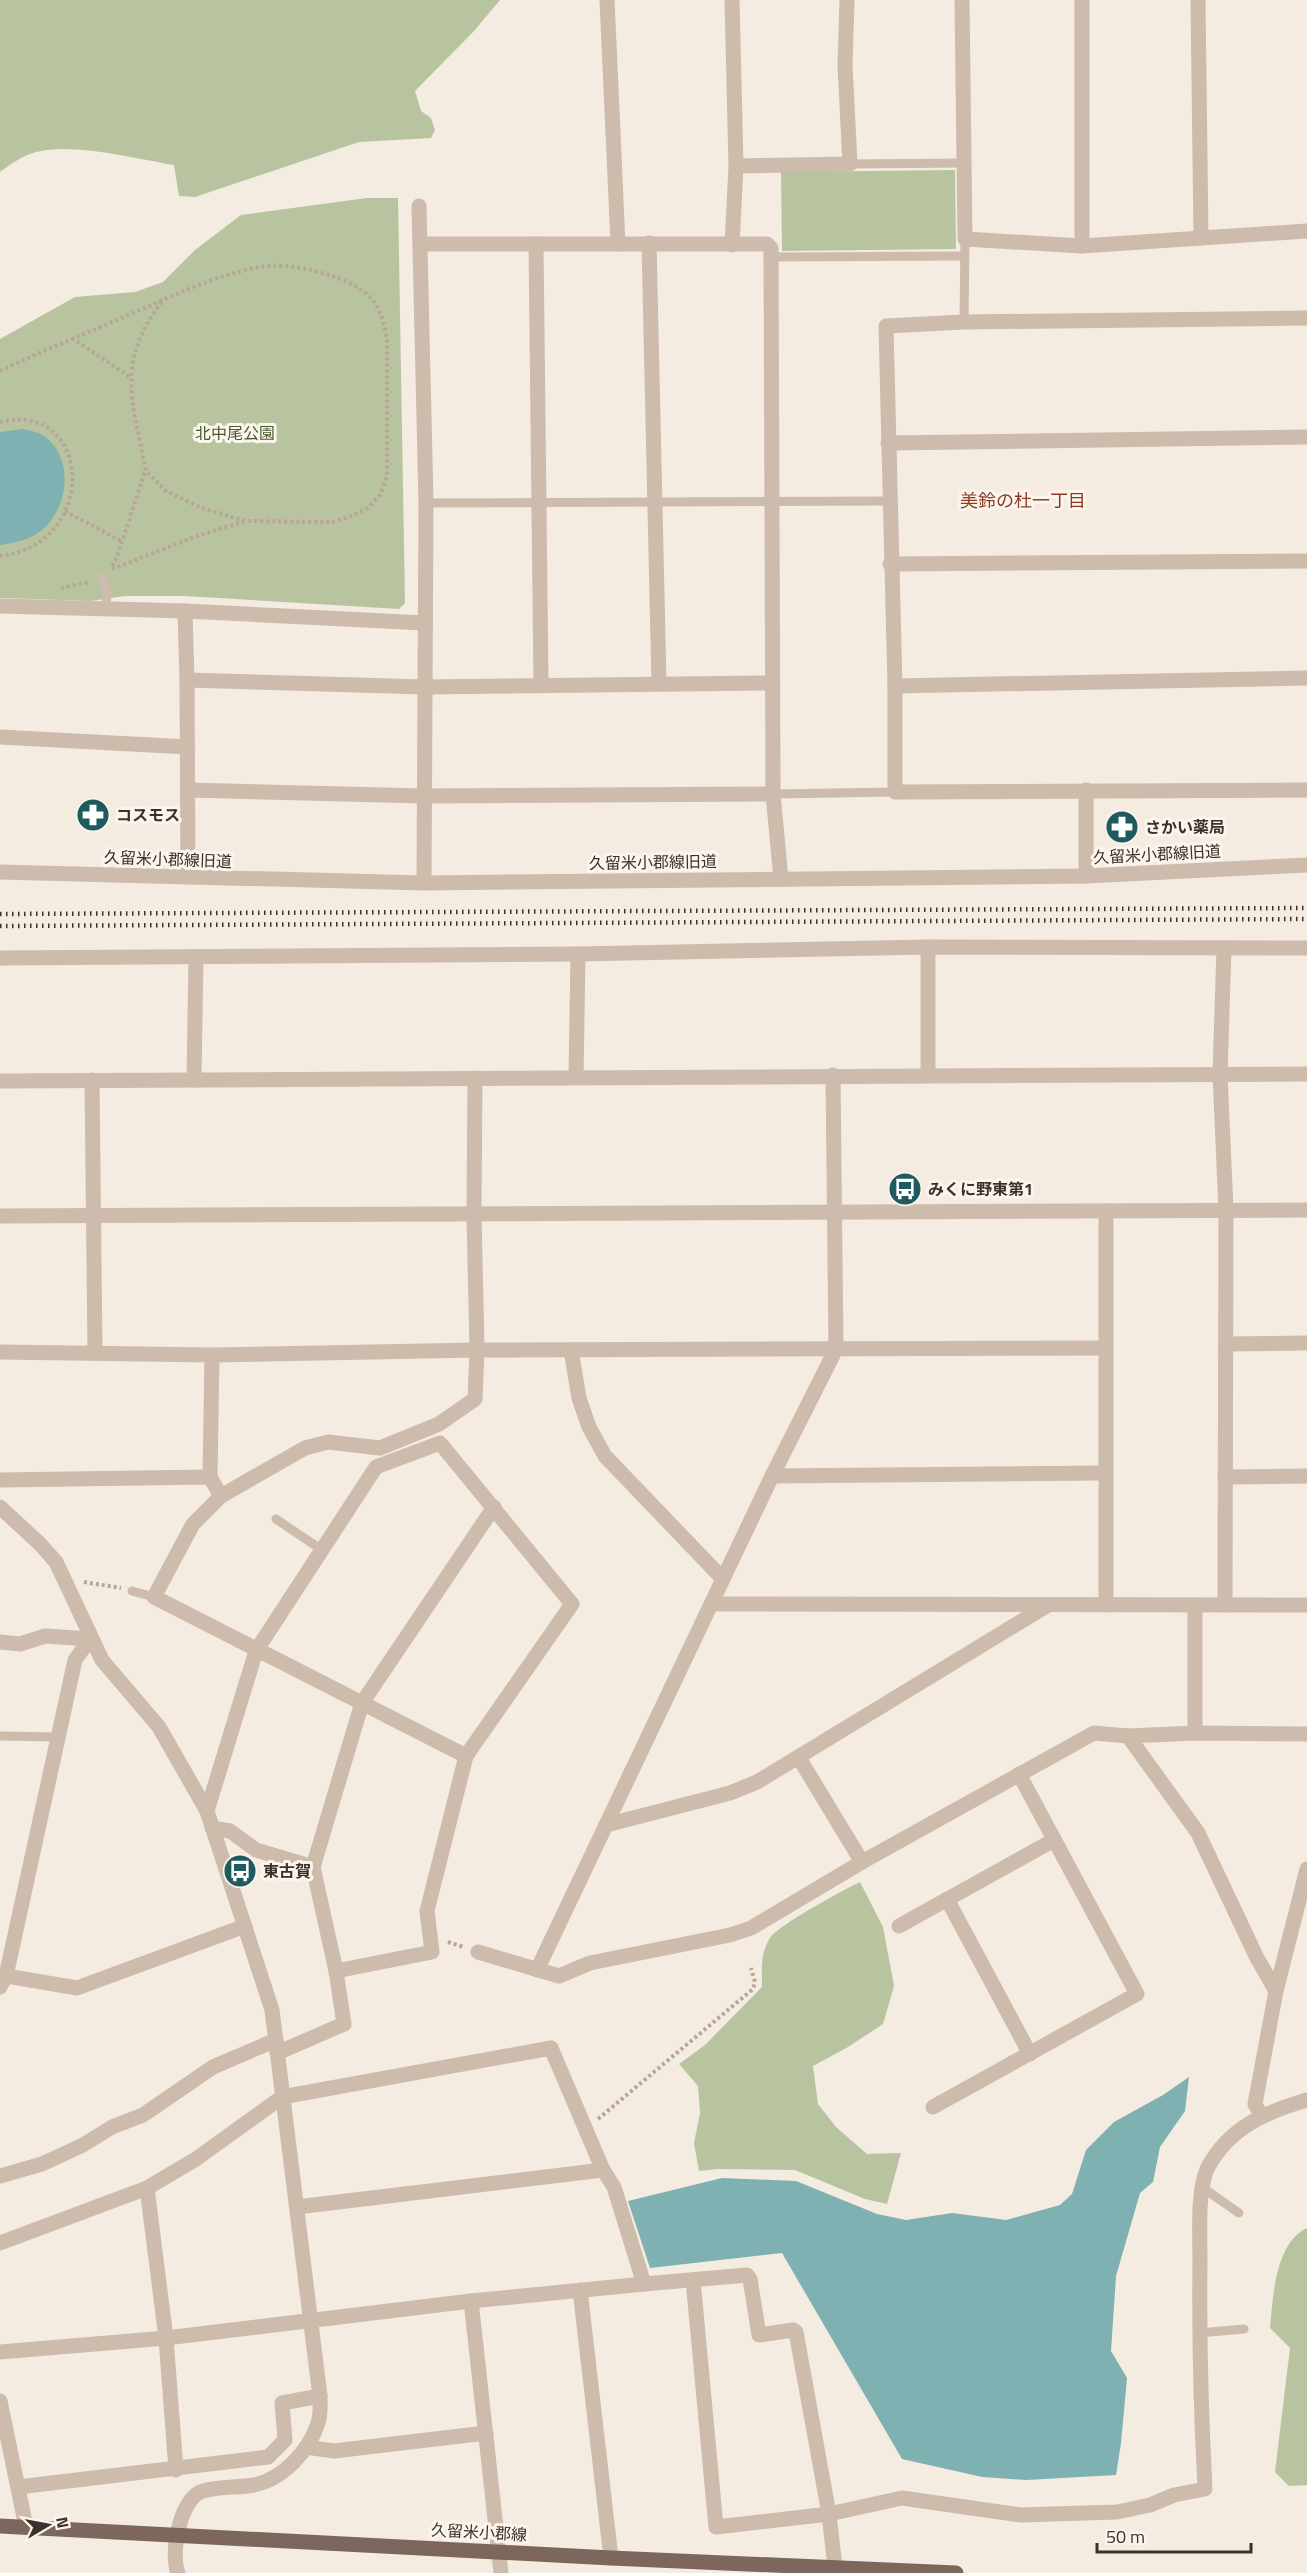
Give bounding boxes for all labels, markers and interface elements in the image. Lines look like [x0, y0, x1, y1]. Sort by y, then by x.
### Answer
park label: 北中尾公園 [195, 421, 275, 445]
district label: 美鈴の杜一丁目 [960, 487, 1086, 514]
pharmacy icon: コスモス [75, 797, 111, 833]
place label: コスモス [116, 803, 180, 827]
pharmacy icon: さかい薬局 [1104, 809, 1140, 845]
place label: さかい薬局 [1145, 815, 1225, 839]
street label: 久留米小郡線旧道 [1092, 839, 1222, 869]
street label: 久留米小郡線旧道 [104, 845, 232, 873]
street label: 久留米小郡線旧道 [589, 849, 717, 875]
bus stop icon: みくに野東第1 [887, 1171, 923, 1207]
place label: みくに野東第1 [928, 1177, 1033, 1201]
bus stop icon: 東古賀 [222, 1853, 258, 1889]
place label: 東古賀 [263, 1859, 311, 1883]
north arrow [18, 2495, 78, 2555]
text: N [50, 2515, 76, 2530]
scale bar [1097, 2516, 1252, 2554]
street label: 久留米小郡線 [430, 2518, 528, 2546]
text: 50 m [1106, 2523, 1145, 2550]

